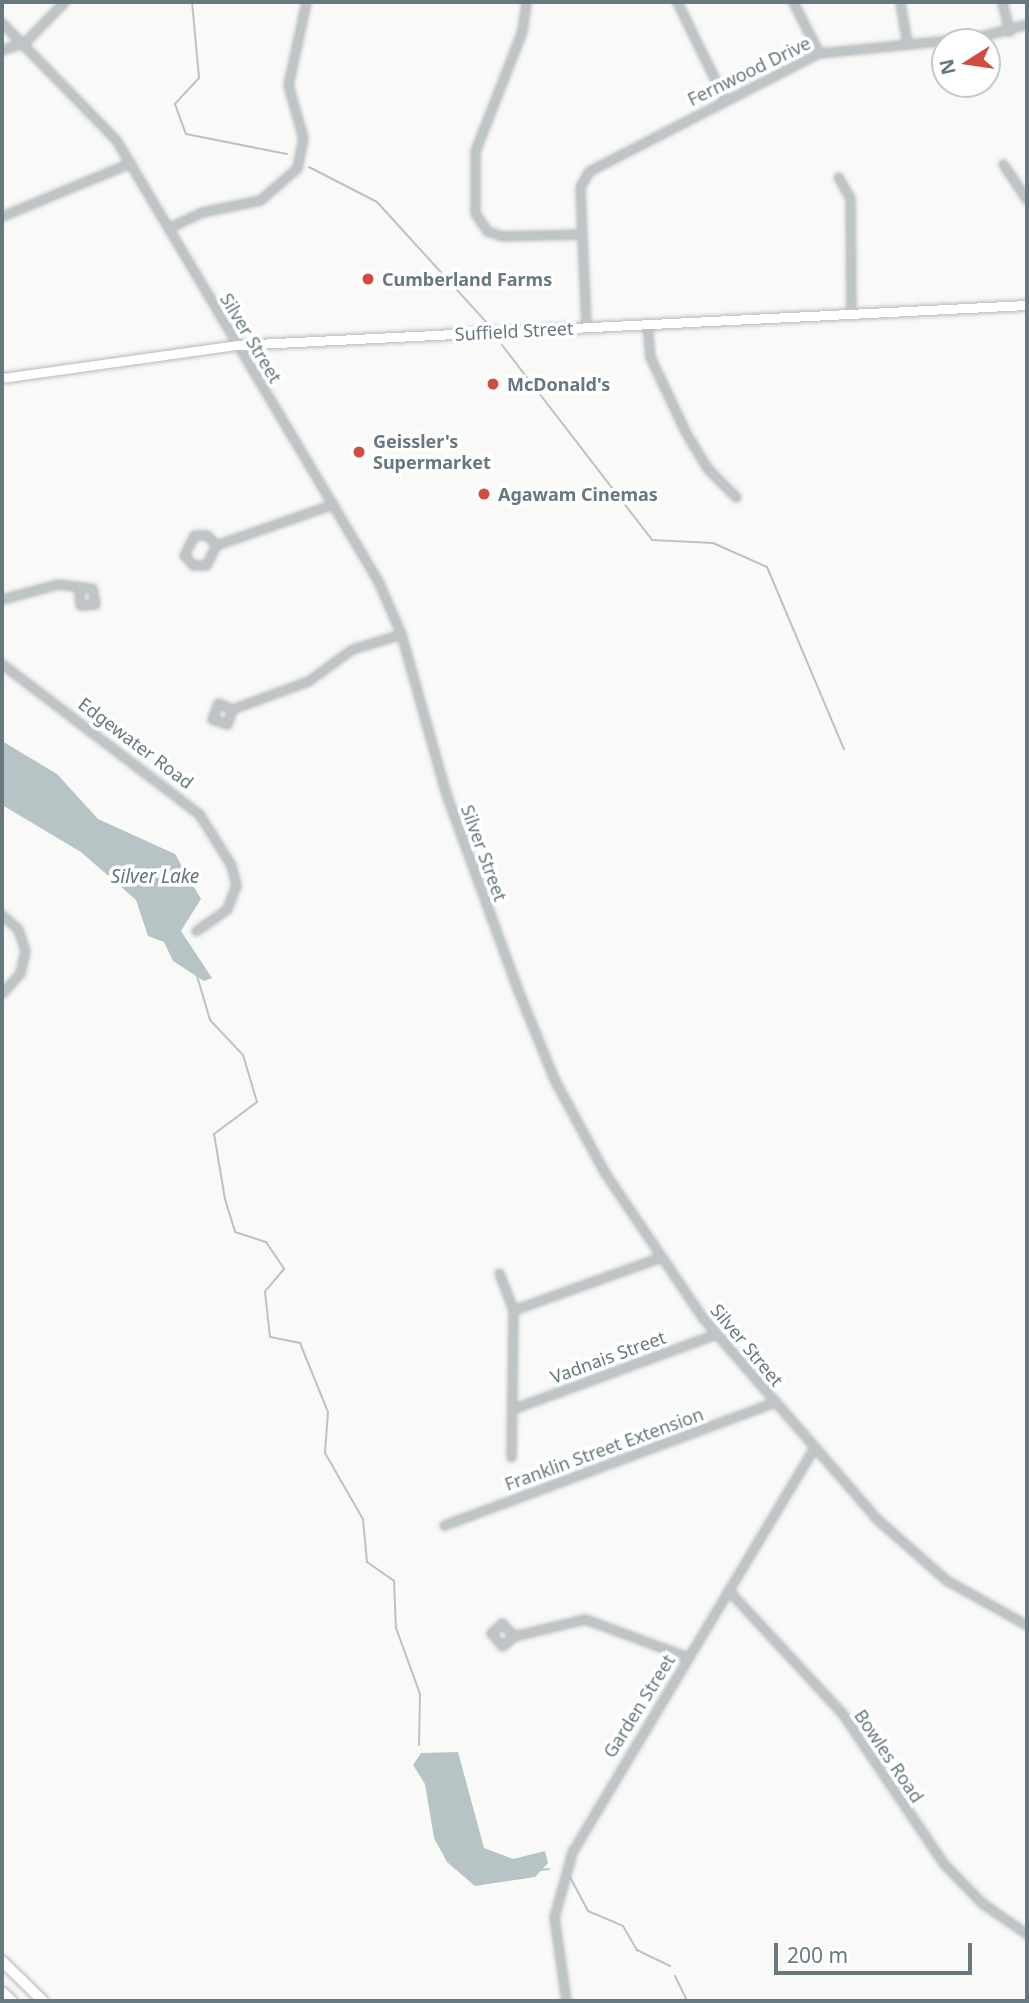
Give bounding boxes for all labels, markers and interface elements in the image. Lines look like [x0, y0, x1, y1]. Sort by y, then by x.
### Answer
north arrow [931, 28, 1001, 98]
street label: Fernwood Drive [684, 32, 814, 110]
text: N [933, 57, 962, 77]
place label: Cumberland Farms [382, 268, 552, 290]
marker: Cumberland Farms [360, 271, 376, 287]
street label: Silver Street [216, 289, 286, 387]
street label: Suffield Street [454, 317, 574, 345]
place label: McDonald's [507, 373, 610, 395]
marker: McDonald's [485, 376, 501, 392]
place label: Geissler's Supermarket [373, 431, 491, 474]
marker: Geissler's Supermarket [351, 444, 367, 460]
place label: Agawam Cinemas [498, 483, 658, 505]
marker: Agawam Cinemas [476, 486, 492, 502]
street label: Edgewater Road [74, 693, 198, 793]
street label: Silver Street [457, 802, 511, 904]
water label: Silver Lake [111, 866, 199, 888]
street label: Silver Street [706, 1299, 788, 1391]
street label: Vadnais Street [547, 1326, 669, 1388]
street label: Franklin Street Extension [502, 1403, 706, 1495]
street label: Garden Street [599, 1650, 679, 1762]
street label: Bowles Road [850, 1705, 928, 1807]
scale bar [777, 1930, 975, 1974]
text: 200 m [787, 1941, 848, 1969]

